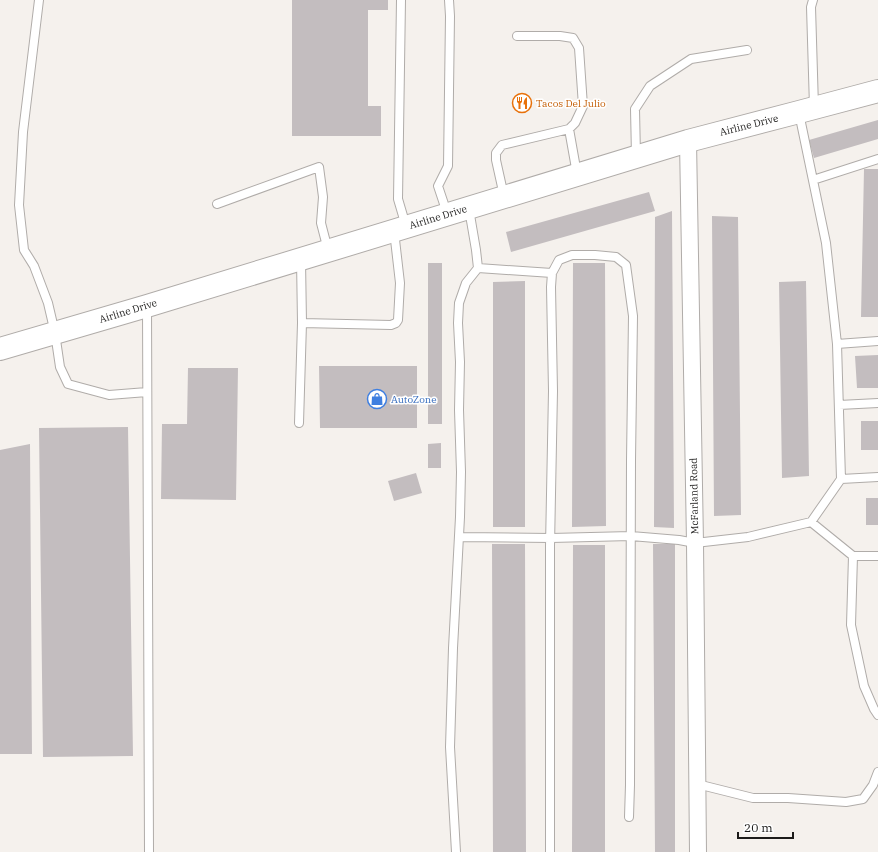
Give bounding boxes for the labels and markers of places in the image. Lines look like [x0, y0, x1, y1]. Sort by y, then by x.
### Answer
restaurant icon: Tacos Del Julio [511, 92, 533, 114]
place label: Tacos Del Julio [536, 97, 606, 110]
shop icon: AutoZone [366, 388, 388, 410]
place label: AutoZone [391, 393, 437, 406]

